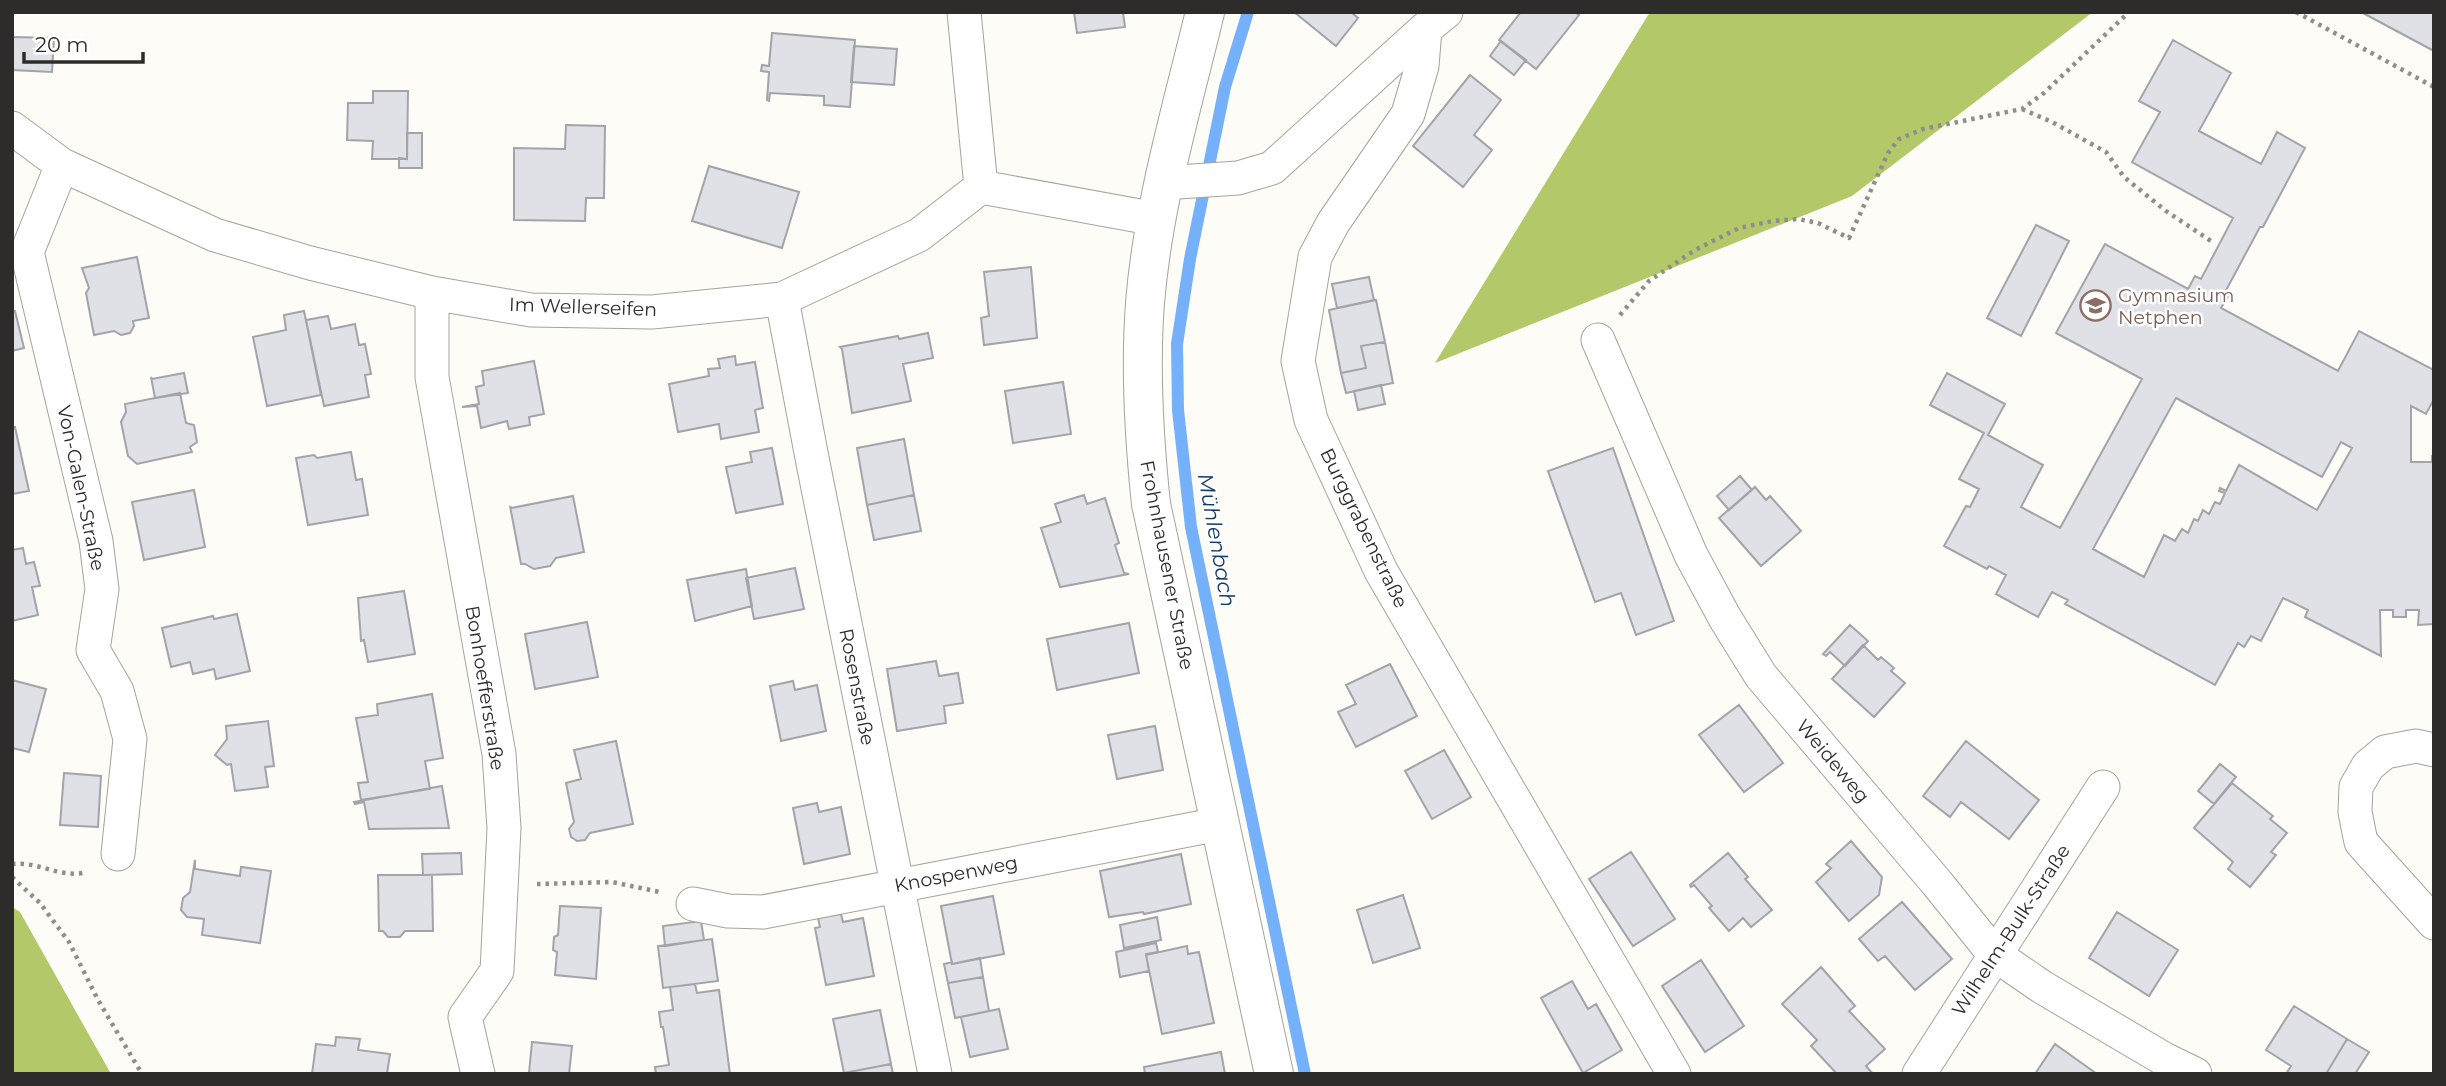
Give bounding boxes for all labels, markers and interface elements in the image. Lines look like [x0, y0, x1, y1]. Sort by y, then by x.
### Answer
scale bar [24, 21, 144, 65]
text: 20 m [35, 32, 89, 57]
place label: Gymnasium Netphen [2118, 284, 2235, 329]
school or university icon: Gymnasium Netphen [2078, 289, 2112, 323]
street label: Im Wellerseifen [509, 293, 657, 321]
street label: Von-Galen-Straße [52, 403, 110, 573]
street label: Burggrabenstraße [1315, 444, 1413, 612]
street label: Frohnhausener Straße [1135, 458, 1199, 672]
water label: Mühlenbach [1193, 471, 1241, 609]
street label: Bonhoefferstraße [461, 604, 509, 772]
street label: Rosenstraße [834, 627, 880, 747]
street label: Weideweg [1791, 715, 1875, 807]
street label: Wilhelm-Bulk-Straße [1947, 840, 2075, 1020]
street label: Knospenweg [892, 851, 1020, 897]

